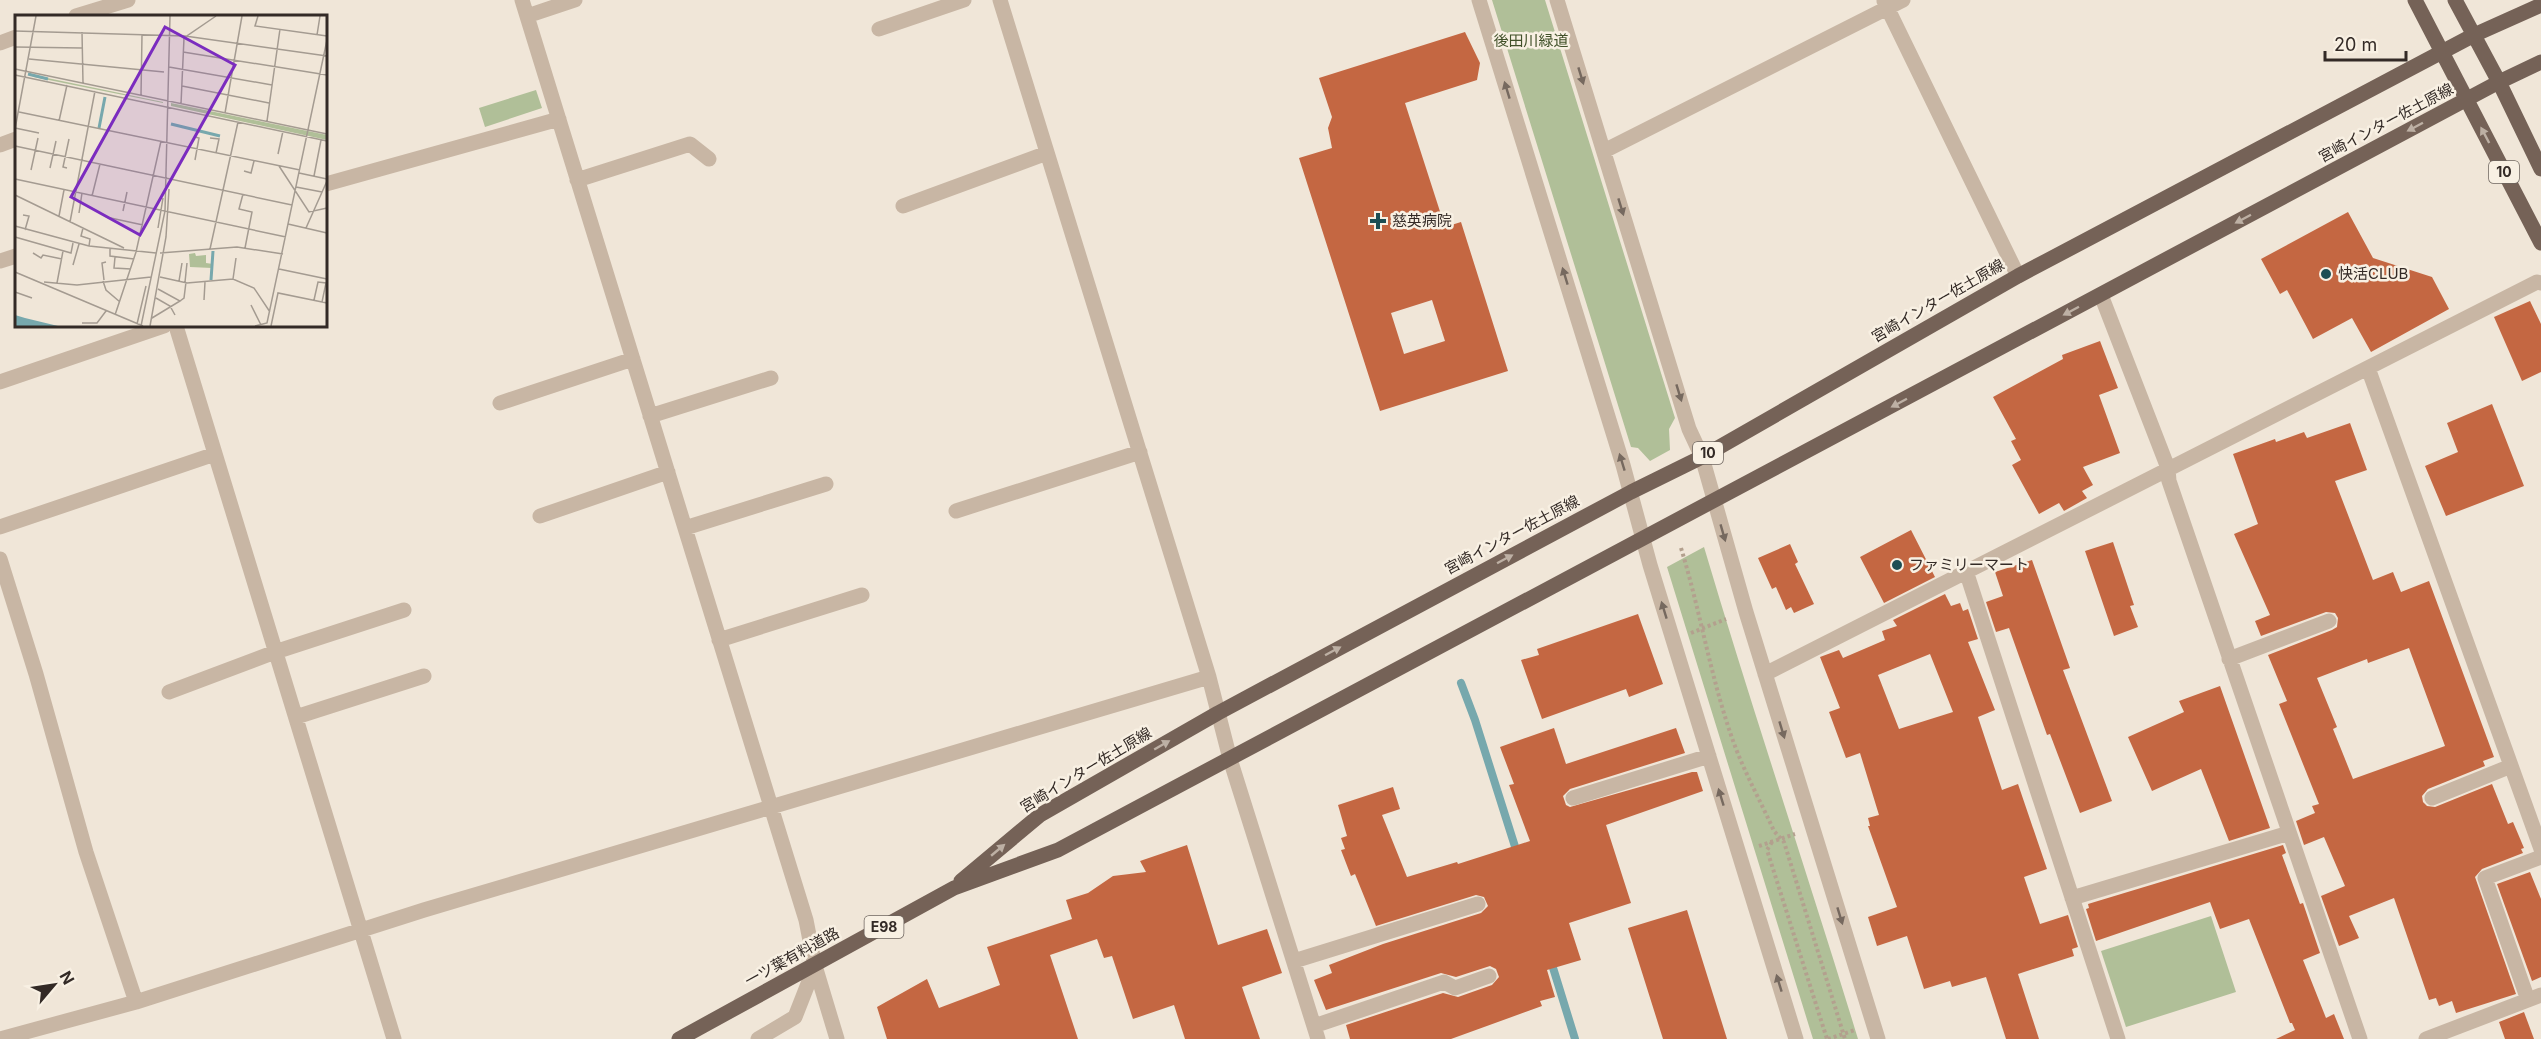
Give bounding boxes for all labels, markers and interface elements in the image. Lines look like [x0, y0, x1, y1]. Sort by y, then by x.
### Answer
inset map [15, 15, 327, 327]
scale bar [2325, 24, 2406, 62]
park label: 後田川緑道 [1493, 31, 1569, 50]
text: 20 m [2334, 34, 2377, 55]
one-way arrow [1576, 67, 1586, 85]
street label: 宮崎インター佐土原線 [2315, 79, 2456, 166]
one-way arrow [1502, 81, 1511, 99]
one-way arrow [2406, 122, 2424, 132]
one-way arrow [2480, 127, 2490, 144]
road number: 10 [2489, 161, 2519, 183]
one-way arrow [1617, 198, 1627, 216]
place label: 慈英病院 [1392, 211, 1452, 230]
marker: 慈英病院 [1369, 212, 1387, 230]
one-way arrow [2234, 214, 2251, 224]
street label: 宮崎インター佐土原線 [1868, 255, 2007, 346]
place label: 快活CLUB [2338, 264, 2408, 283]
one-way arrow [1560, 267, 1569, 285]
marker: 快活CLUB [2319, 267, 2333, 281]
one-way arrow [2062, 306, 2079, 316]
one-way arrow [1675, 384, 1684, 402]
one-way arrow [1890, 398, 1907, 408]
road number: 10 [1693, 442, 1723, 464]
one-way arrow [1617, 453, 1627, 471]
street label: 宮崎インター佐土原線 [1441, 491, 1582, 578]
one-way arrow [1719, 524, 1729, 542]
one-way arrow [1497, 554, 1514, 564]
place label: ファミリーマート [1909, 555, 2029, 574]
marker: ファミリーマート [1890, 558, 1904, 572]
one-way arrow [1659, 601, 1668, 619]
one-way arrow [1325, 646, 1342, 656]
one-way arrow [1778, 721, 1787, 739]
street label: 宮崎インター佐土原線 [1017, 723, 1155, 816]
one-way arrow [1154, 740, 1171, 750]
one-way arrow [1716, 788, 1725, 806]
one-way arrow [990, 844, 1005, 857]
one-way arrow [1836, 907, 1845, 925]
road number: E98 [864, 916, 904, 938]
street label: 一ツ葉有料道路 [741, 923, 842, 990]
north arrow [24, 955, 84, 1015]
text: N [55, 968, 79, 988]
one-way arrow [1774, 974, 1783, 992]

